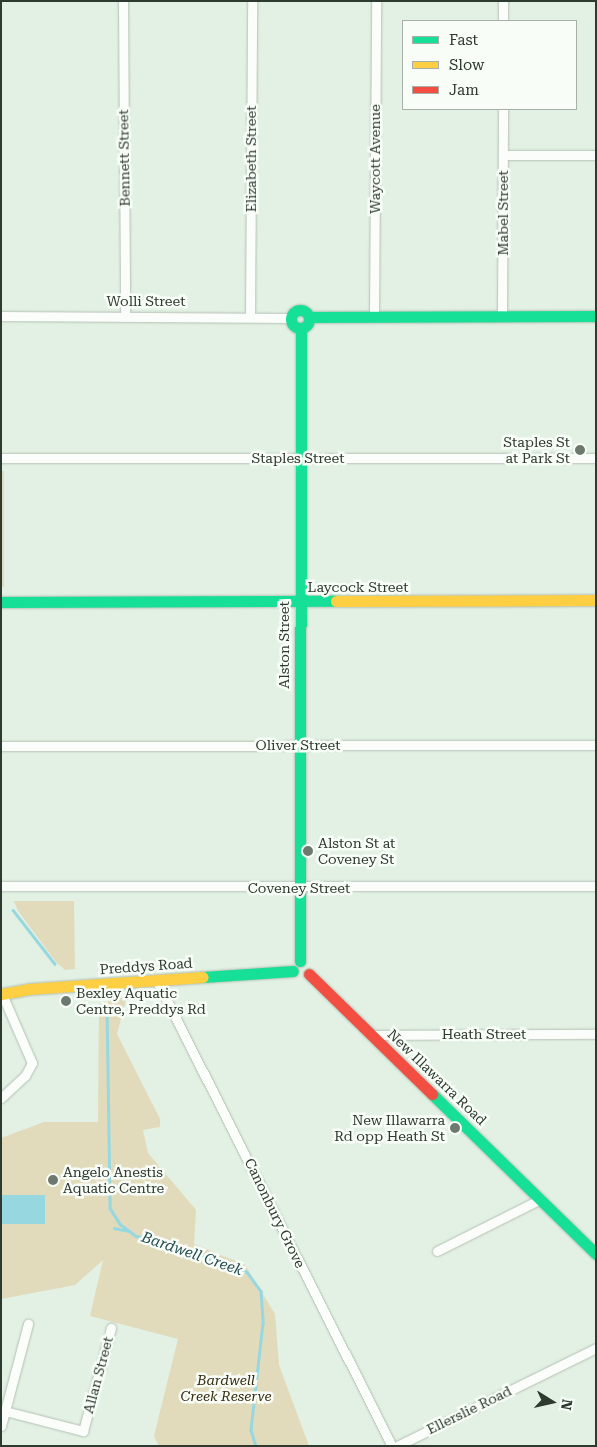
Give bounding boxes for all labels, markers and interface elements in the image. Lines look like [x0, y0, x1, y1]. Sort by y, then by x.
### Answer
legend [402, 20, 577, 110]
text: Fast [449, 31, 478, 49]
text: Slow [449, 56, 484, 74]
text: Jam [449, 81, 479, 99]
street label: Waycott Avenue [367, 104, 383, 214]
street label: Elizabeth Street [243, 106, 259, 212]
street label: Bennett Street [115, 109, 133, 207]
street label: Mabel Street [495, 170, 511, 256]
street label: Wolli Street [106, 293, 186, 309]
place label: Staples St at Park St [503, 434, 570, 467]
marker: Staples St at Park St [574, 444, 586, 456]
street label: Staples Street [252, 450, 344, 466]
street label: Laycock Street [308, 579, 408, 595]
street label: Alston Street [276, 601, 292, 689]
street label: Oliver Street [256, 737, 340, 753]
place label: Alston St at Coveney St [318, 835, 395, 868]
marker: Alston St at Coveney St [302, 845, 314, 857]
street label: Coveney Street [248, 880, 350, 896]
street label: Preddys Road [99, 954, 193, 978]
place label: Bexley Aquatic Centre, Preddys Rd [76, 985, 206, 1018]
marker: Bexley Aquatic Centre, Preddys Rd [60, 995, 72, 1007]
street label: New Illawarra Road [384, 1026, 490, 1128]
street label: Heath Street [442, 1026, 526, 1042]
place label: New Illawarra Rd opp Heath St [334, 1112, 445, 1144]
marker: New Illawarra Rd opp Heath St [449, 1122, 461, 1134]
street label: Canonbury Grove [241, 1155, 309, 1271]
place label: Angelo Anestis Aquatic Centre [63, 1164, 164, 1196]
marker: Angelo Anestis Aquatic Centre [47, 1174, 59, 1186]
water label: Bardwell Creek [139, 1228, 245, 1280]
street label: Allan Street [80, 1335, 116, 1415]
park label: Bardwell Creek Reserve [180, 1372, 272, 1404]
north arrow [527, 1377, 577, 1427]
street label: Ellerslie Road [424, 1382, 514, 1438]
text: N [558, 1398, 576, 1411]

